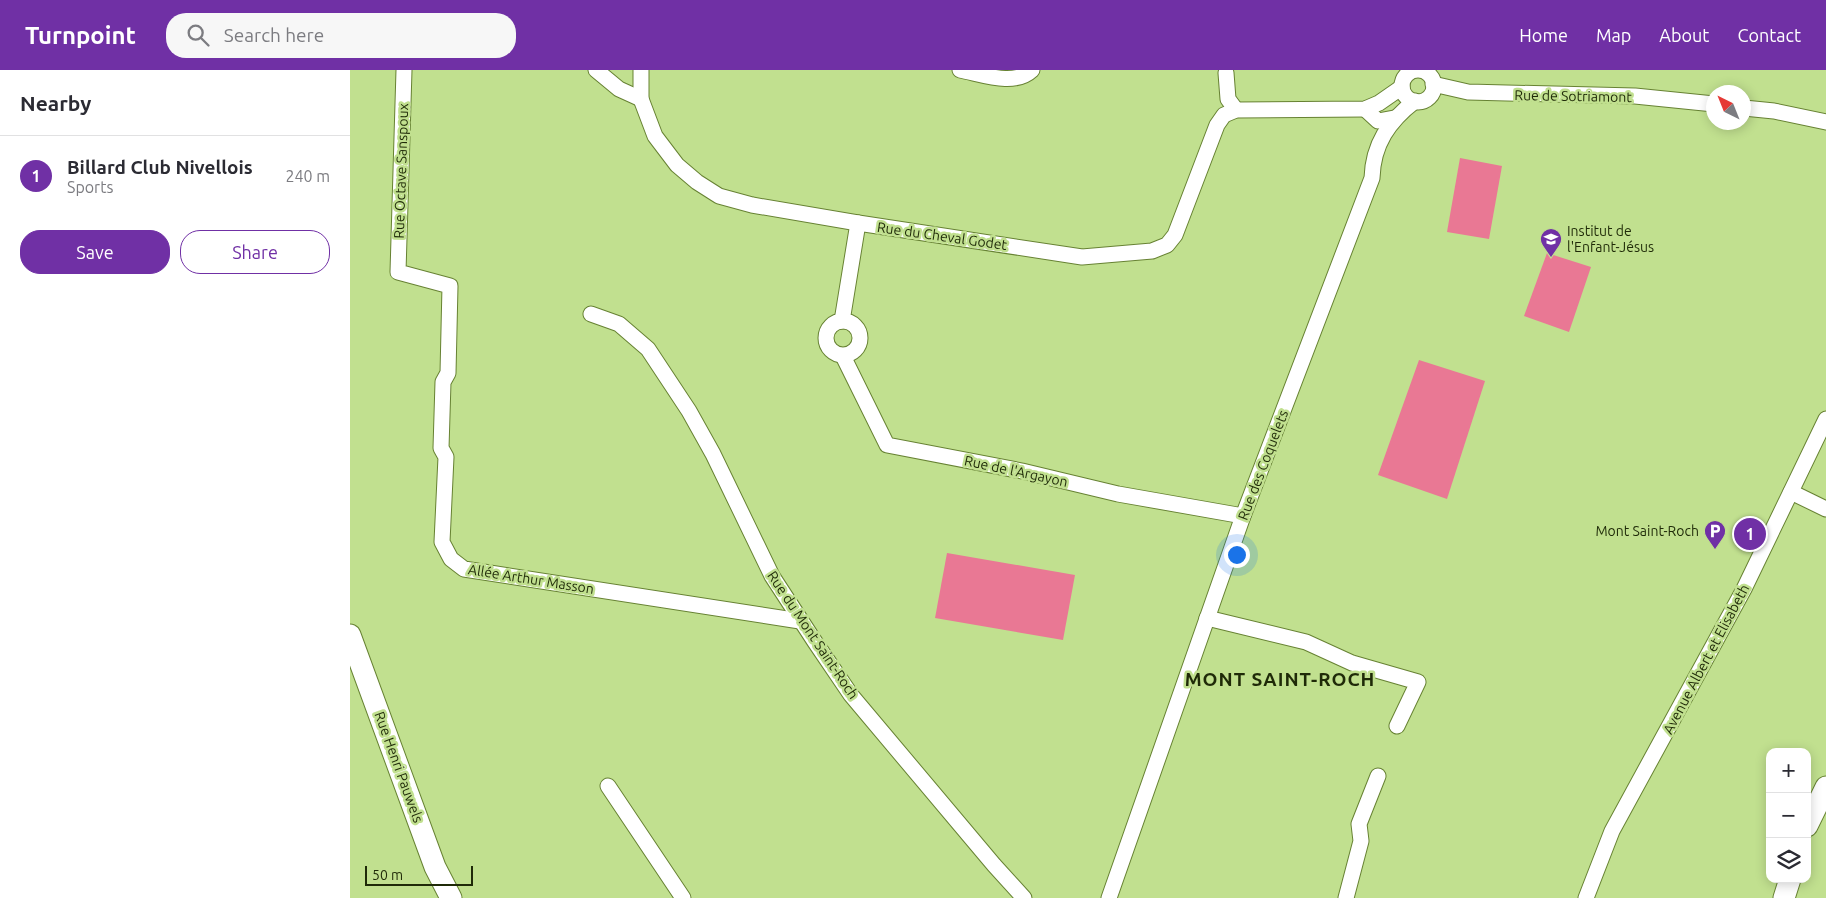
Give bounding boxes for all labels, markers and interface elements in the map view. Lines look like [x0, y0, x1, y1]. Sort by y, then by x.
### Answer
search box [166, 13, 516, 58]
icon: search [184, 21, 212, 49]
text: Turnpoint [25, 22, 136, 49]
text: Search here [224, 24, 324, 46]
text: Home [1519, 25, 1568, 45]
text: Map [1596, 25, 1631, 45]
text: About [1659, 25, 1709, 45]
text: Contact [1737, 25, 1801, 45]
north arrow [1706, 85, 1751, 130]
street label: Rue de Sotriamont [1514, 87, 1632, 105]
text: Nearby [20, 91, 91, 115]
street label: Rue Octave Sanspoux [391, 103, 411, 239]
text: Billard Club Nivellois [67, 156, 253, 178]
text: 1 [31, 167, 41, 185]
text: 240 m [285, 167, 330, 185]
text: Sports [67, 178, 113, 196]
street label: Rue du Cheval Godet [876, 219, 1009, 253]
place label: Institut de l'Enfant-Jésus [1567, 223, 1654, 255]
school or university icon: Institut de l'Enfant-Jésus [1539, 227, 1563, 258]
button: Save [20, 230, 170, 274]
button: Share [180, 230, 330, 274]
street label: Rue des Coquelets [1235, 408, 1291, 522]
street label: Rue de l'Argayon [963, 452, 1069, 490]
pin: 1 [1734, 515, 1766, 553]
parking icon: Mont Saint-Roch [1703, 519, 1727, 550]
place label: Mont Saint-Roch [1595, 523, 1699, 539]
your location [1224, 542, 1250, 568]
street label: Allée Arthur Masson [467, 561, 595, 597]
street label: Rue du Mont Saint-Roch [764, 568, 862, 702]
street label: Avenue Albert et Elisabeth [1660, 581, 1752, 737]
district label: MONT SAINT-ROCH [1185, 668, 1375, 690]
street label: Rue Henri Pauwels [372, 709, 426, 825]
map controls [1766, 748, 1811, 883]
button: + [1766, 748, 1811, 793]
button: − [1766, 793, 1811, 838]
button: layers [1766, 838, 1811, 883]
scale bar [365, 863, 472, 886]
text: 50 m [372, 867, 403, 883]

